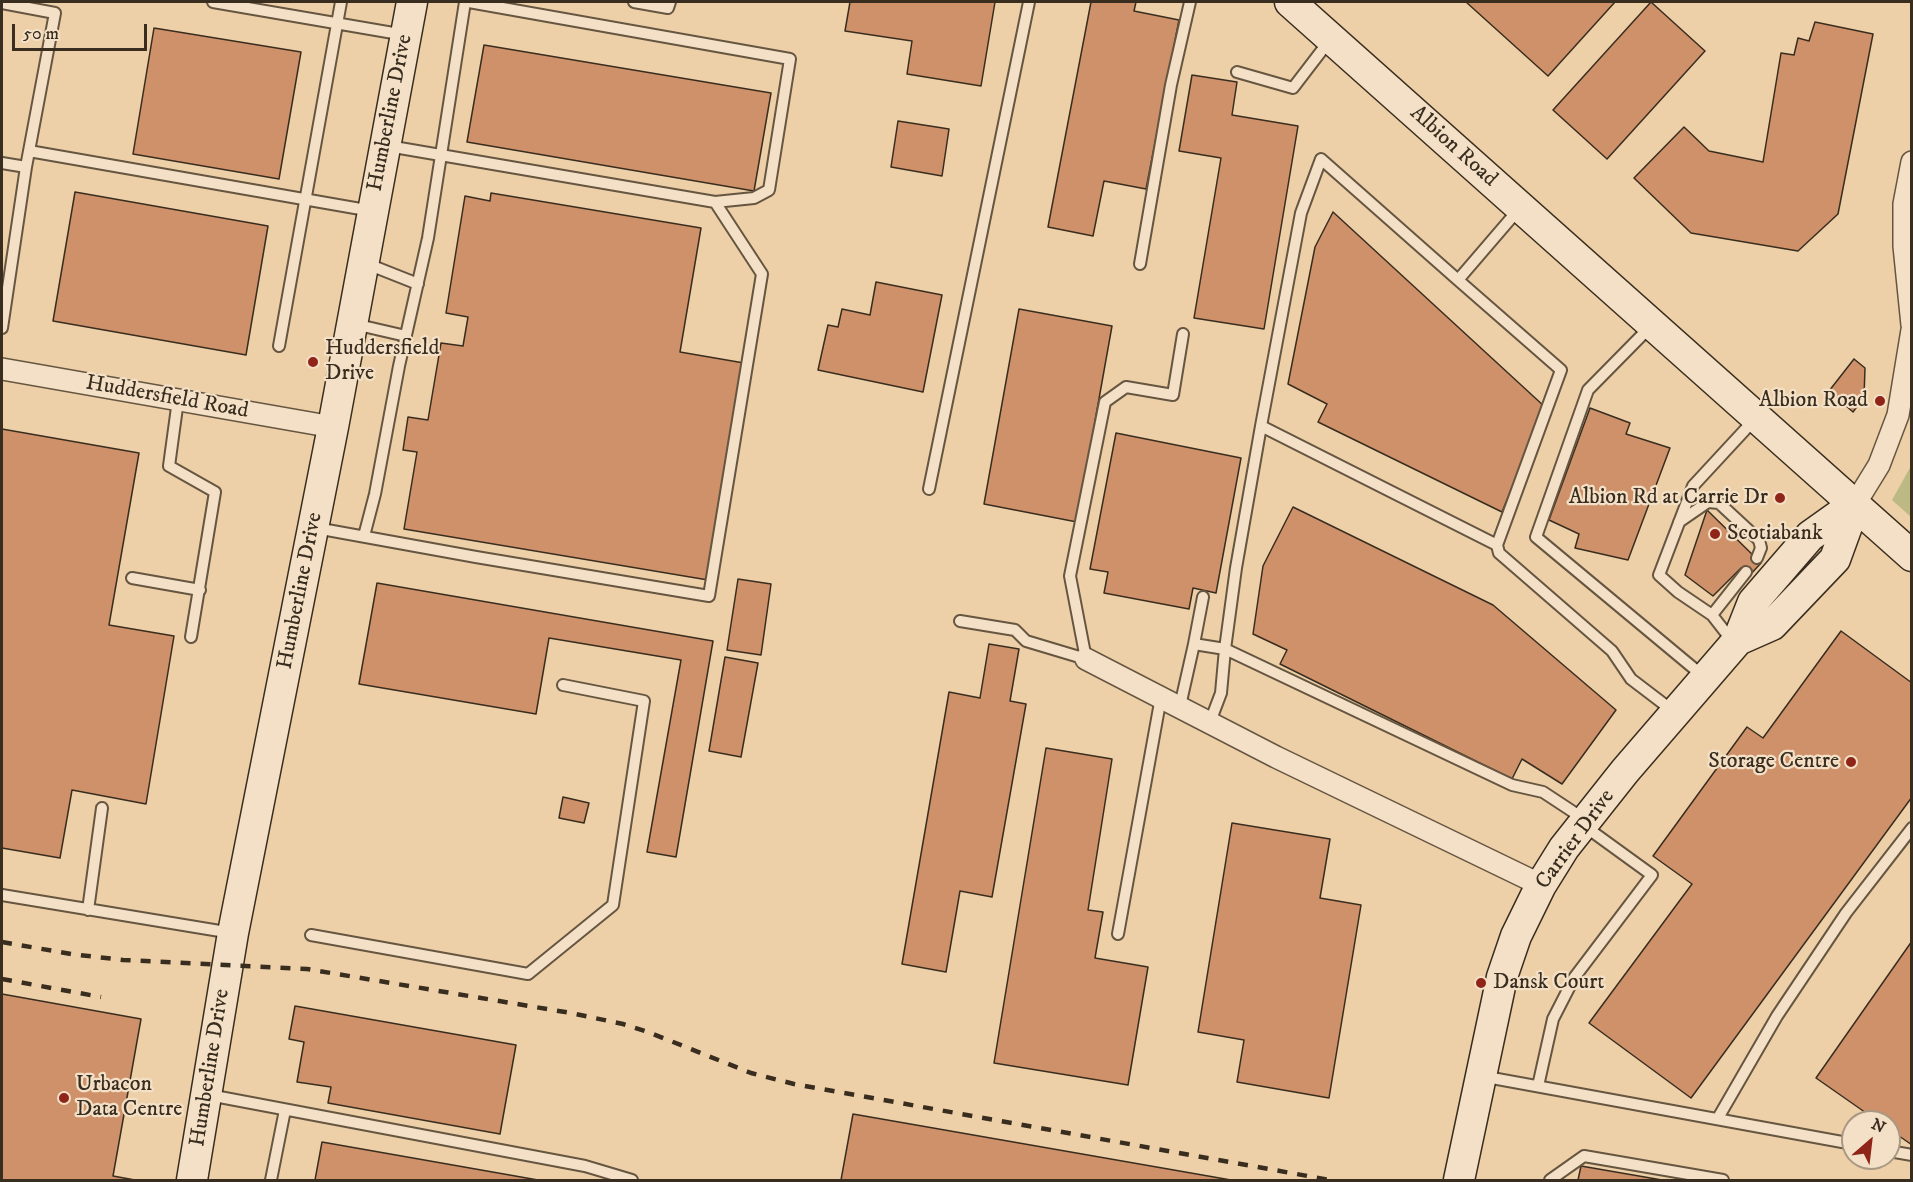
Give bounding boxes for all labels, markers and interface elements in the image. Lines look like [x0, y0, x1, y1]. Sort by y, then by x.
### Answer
scale bar [15, 12, 150, 50]
text: 50 m [23, 23, 59, 45]
street label: Humberline Drive [363, 32, 419, 194]
street label: Albion Road [1404, 101, 1502, 193]
place label: Huddersfield Drive [325, 336, 439, 388]
marker: Huddersfield Drive [306, 355, 320, 369]
street label: Huddersfield Road [84, 371, 250, 425]
place label: Albion Road [1759, 388, 1868, 414]
marker: Albion Road [1873, 394, 1887, 408]
place label: Albion Rd at Carrie Dr [1569, 485, 1768, 511]
marker: Albion Rd at Carrie Dr [1773, 491, 1787, 505]
street label: Humberline Drive [273, 510, 329, 672]
place label: Scotiabank [1727, 521, 1823, 547]
marker: Scotiabank [1708, 527, 1722, 541]
place label: Storage Centre [1708, 749, 1839, 775]
marker: Storage Centre [1844, 755, 1858, 769]
street label: Carrier Drive [1531, 785, 1621, 895]
place label: Dansk Court [1493, 970, 1604, 996]
marker: Dansk Court [1474, 976, 1488, 990]
street label: Humberline Drive [186, 987, 236, 1149]
place label: Urbacon Data Centre [76, 1072, 182, 1124]
marker: Urbacon Data Centre [57, 1091, 71, 1105]
north arrow [1841, 1110, 1901, 1170]
text: N [1868, 1114, 1889, 1138]

